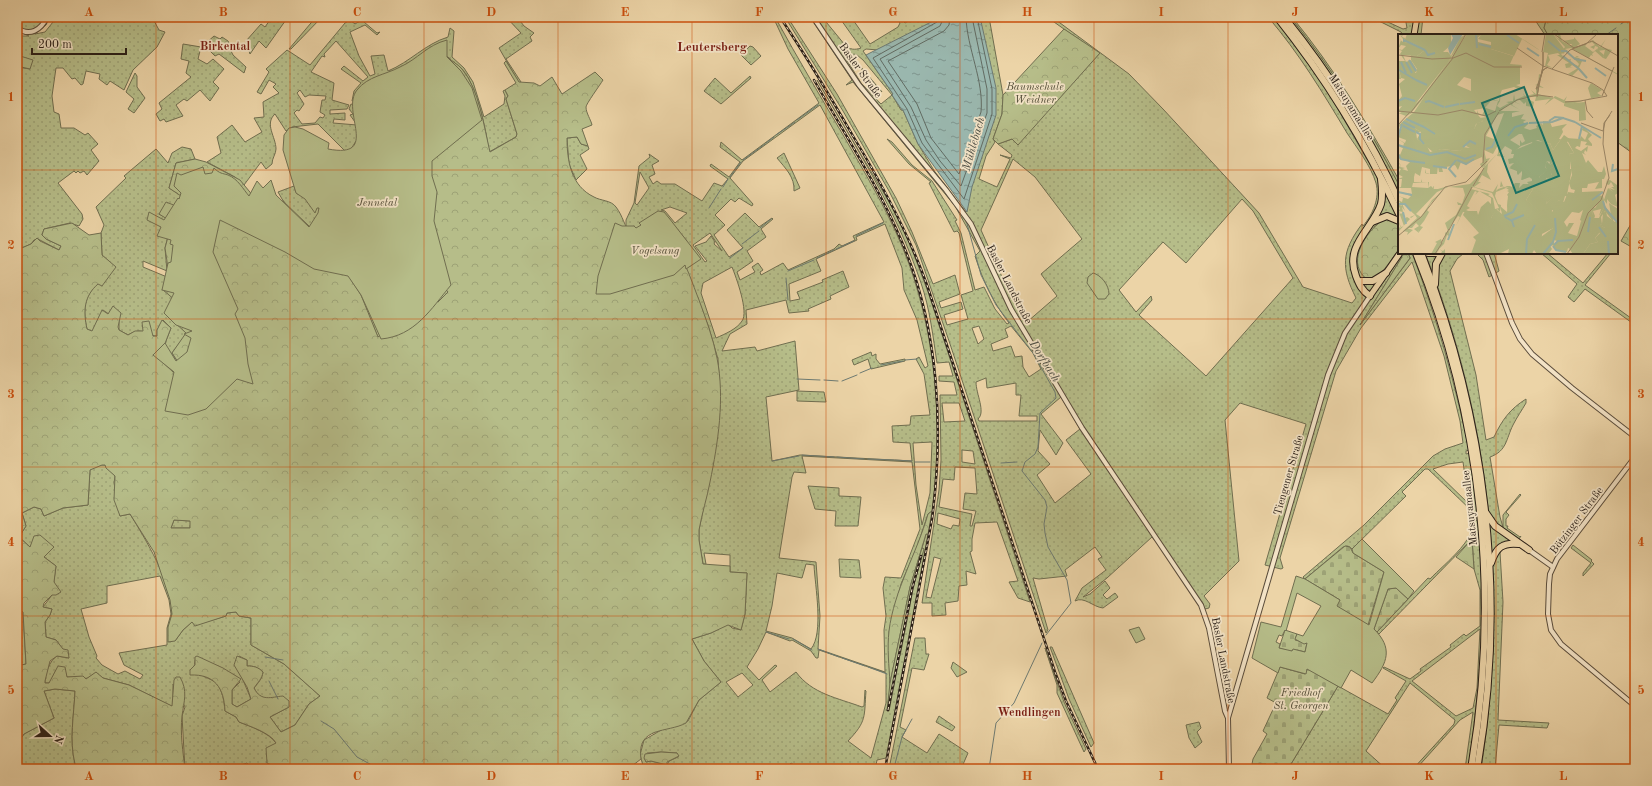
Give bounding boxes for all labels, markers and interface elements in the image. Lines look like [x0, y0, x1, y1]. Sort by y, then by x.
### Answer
text: A [84, 6, 94, 19]
text: B [218, 6, 228, 19]
text: C [353, 6, 361, 19]
text: D [486, 6, 496, 19]
text: E [621, 6, 630, 19]
text: F [755, 6, 764, 19]
text: G [888, 6, 898, 19]
text: H [1022, 6, 1033, 19]
text: I [1158, 6, 1164, 19]
text: J [1291, 6, 1299, 19]
text: K [1424, 6, 1434, 19]
text: L [1559, 6, 1568, 19]
scale bar [32, 30, 126, 56]
inset map [1398, 34, 1618, 254]
text: 200 m [38, 39, 72, 51]
district label: Birkental [200, 41, 251, 53]
district label: Leutersberg [677, 41, 748, 54]
street label: Basler Straße [836, 41, 883, 100]
street label: Matsuyamaallee [1326, 73, 1375, 143]
park label: Baumschule Weidner [1005, 82, 1064, 106]
text: 1 [7, 91, 15, 104]
text: 1 [1637, 91, 1645, 104]
water label: Mühlebach [959, 116, 987, 174]
park label: Jennetal [357, 198, 398, 209]
text: 2 [7, 239, 15, 252]
text: 2 [1637, 239, 1645, 252]
street label: Basler Landstraße [984, 243, 1033, 326]
park label: Vogelsang [631, 246, 680, 257]
water label: Dorfbach [1026, 338, 1062, 385]
text: 3 [7, 388, 15, 401]
text: 3 [1637, 388, 1645, 401]
street label: Tiengener Straße [1273, 434, 1306, 517]
street label: Matsuyamaallee [1461, 470, 1480, 546]
street label: Bötzinger Straße [1549, 485, 1606, 556]
text: 4 [7, 536, 15, 549]
text: 4 [1637, 536, 1645, 549]
street label: Basler Landstraße [1209, 616, 1236, 704]
text: 5 [7, 684, 15, 697]
text: 5 [1637, 684, 1645, 697]
park label: Friedhof St. Georgen [1273, 688, 1329, 712]
district label: Wendlingen [997, 707, 1061, 719]
north arrow [30, 716, 70, 756]
text: N [51, 733, 65, 745]
text: A [84, 770, 94, 783]
text: B [218, 770, 228, 783]
text: C [353, 770, 361, 783]
text: D [486, 770, 496, 783]
text: E [621, 770, 630, 783]
text: F [755, 770, 764, 783]
text: G [888, 770, 898, 783]
text: H [1022, 770, 1033, 783]
text: I [1158, 770, 1164, 783]
text: J [1291, 770, 1299, 783]
text: K [1424, 770, 1434, 783]
text: L [1559, 770, 1568, 783]

